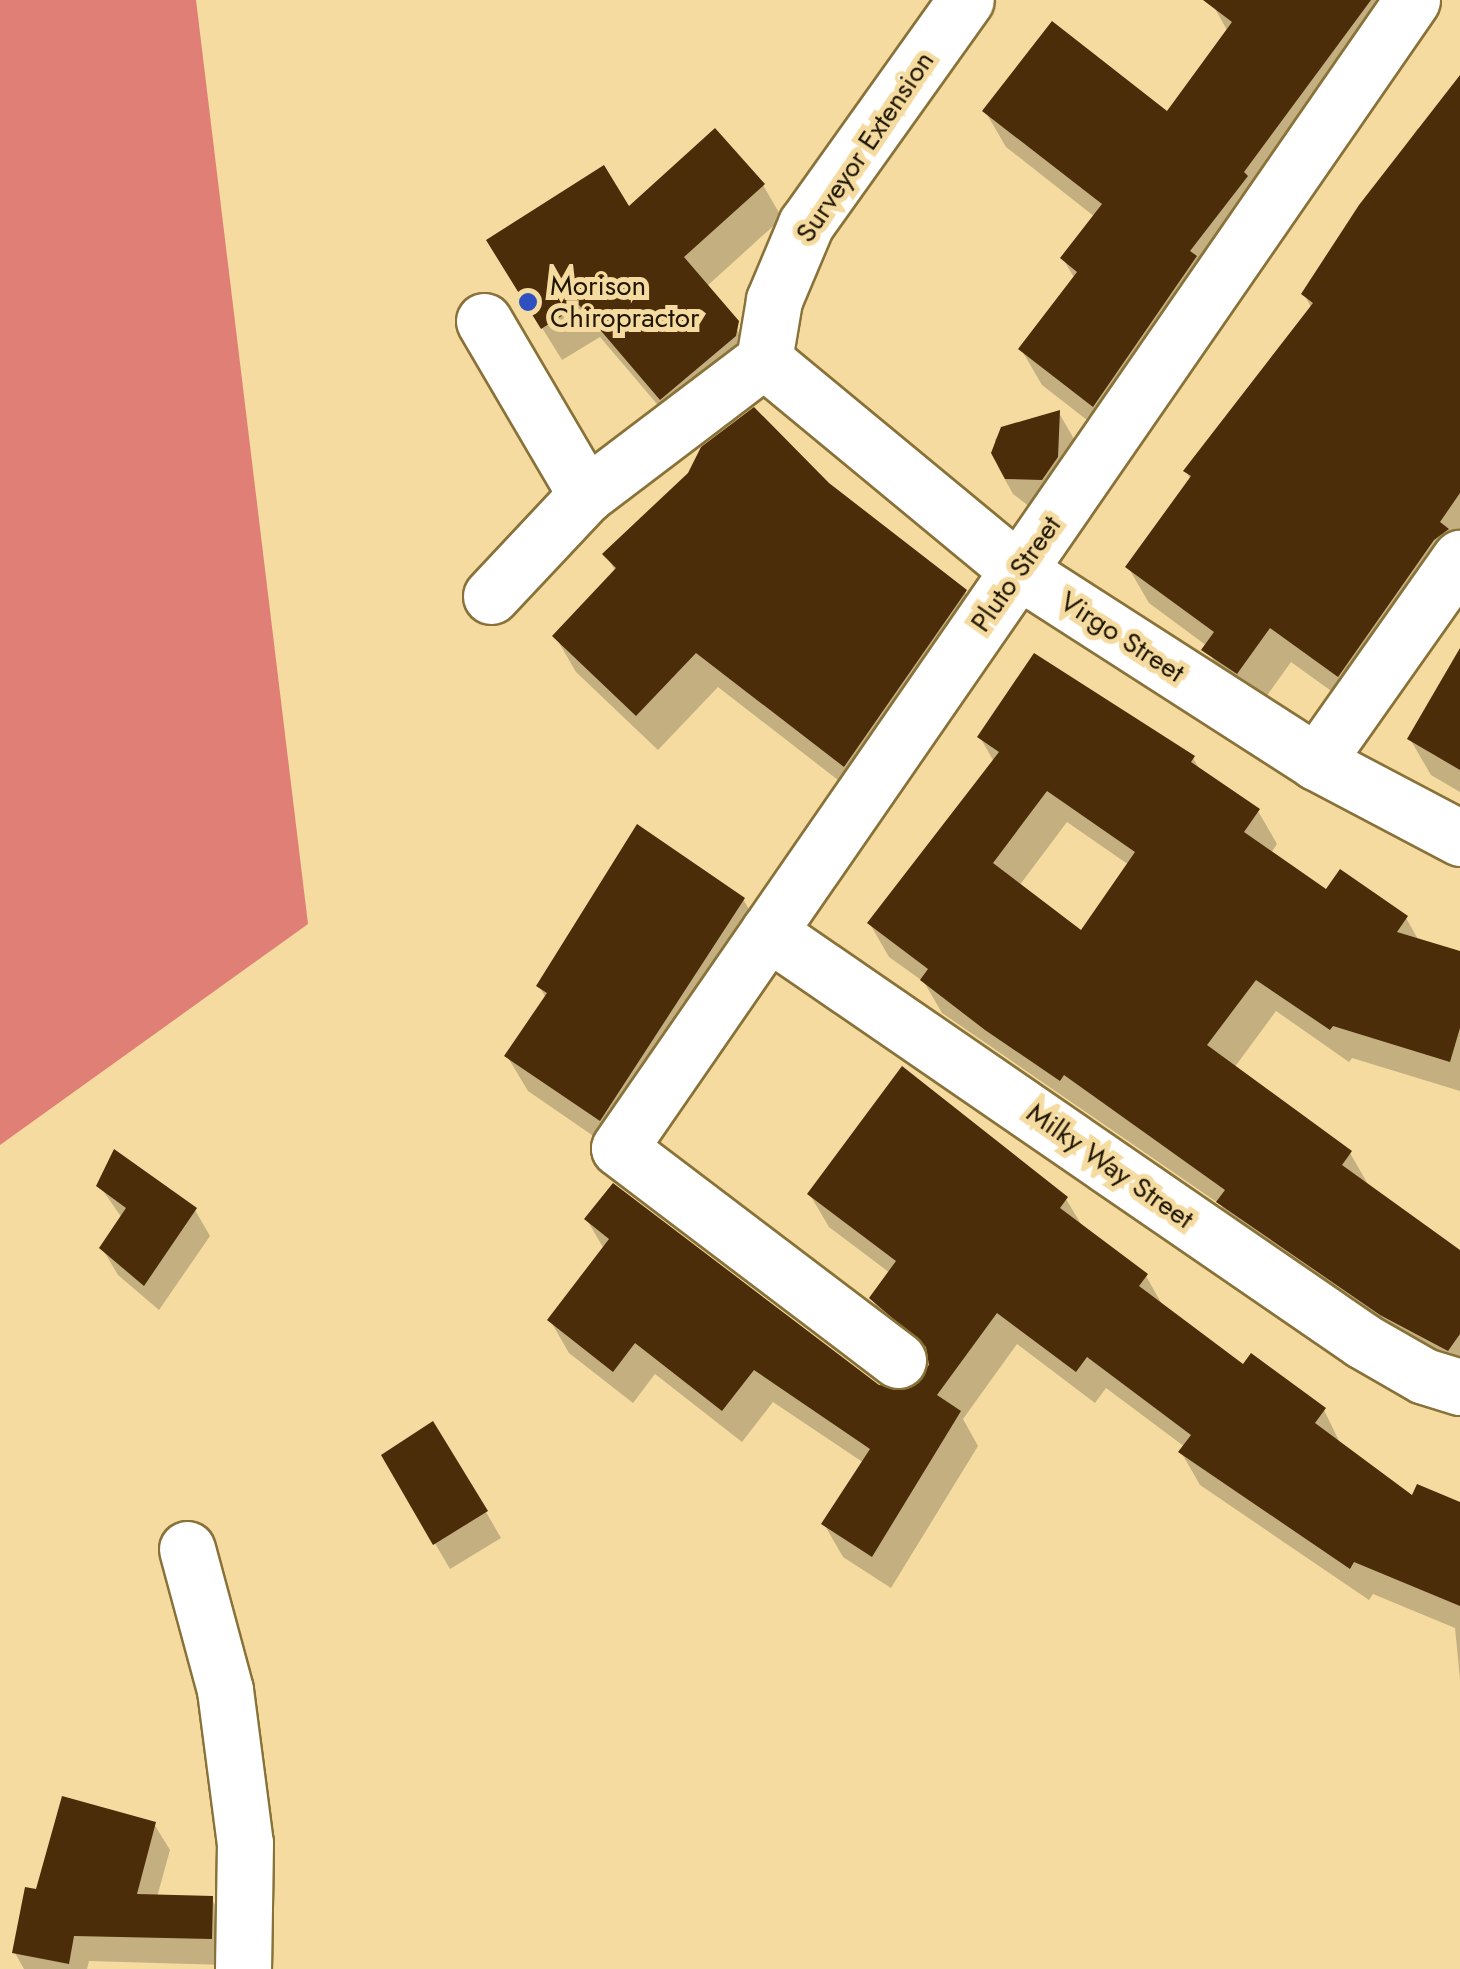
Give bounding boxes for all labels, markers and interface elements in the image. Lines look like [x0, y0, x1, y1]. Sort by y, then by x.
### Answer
street label: Surveyor Extension [789, 45, 941, 249]
place label: Morison Chiropractor [550, 269, 700, 335]
marker: Morison Chiropractor [515, 289, 541, 315]
street label: Pluto Street [964, 510, 1068, 638]
street label: Virgo Street [1054, 584, 1190, 690]
street label: Milky Way Street [1020, 1096, 1200, 1236]

